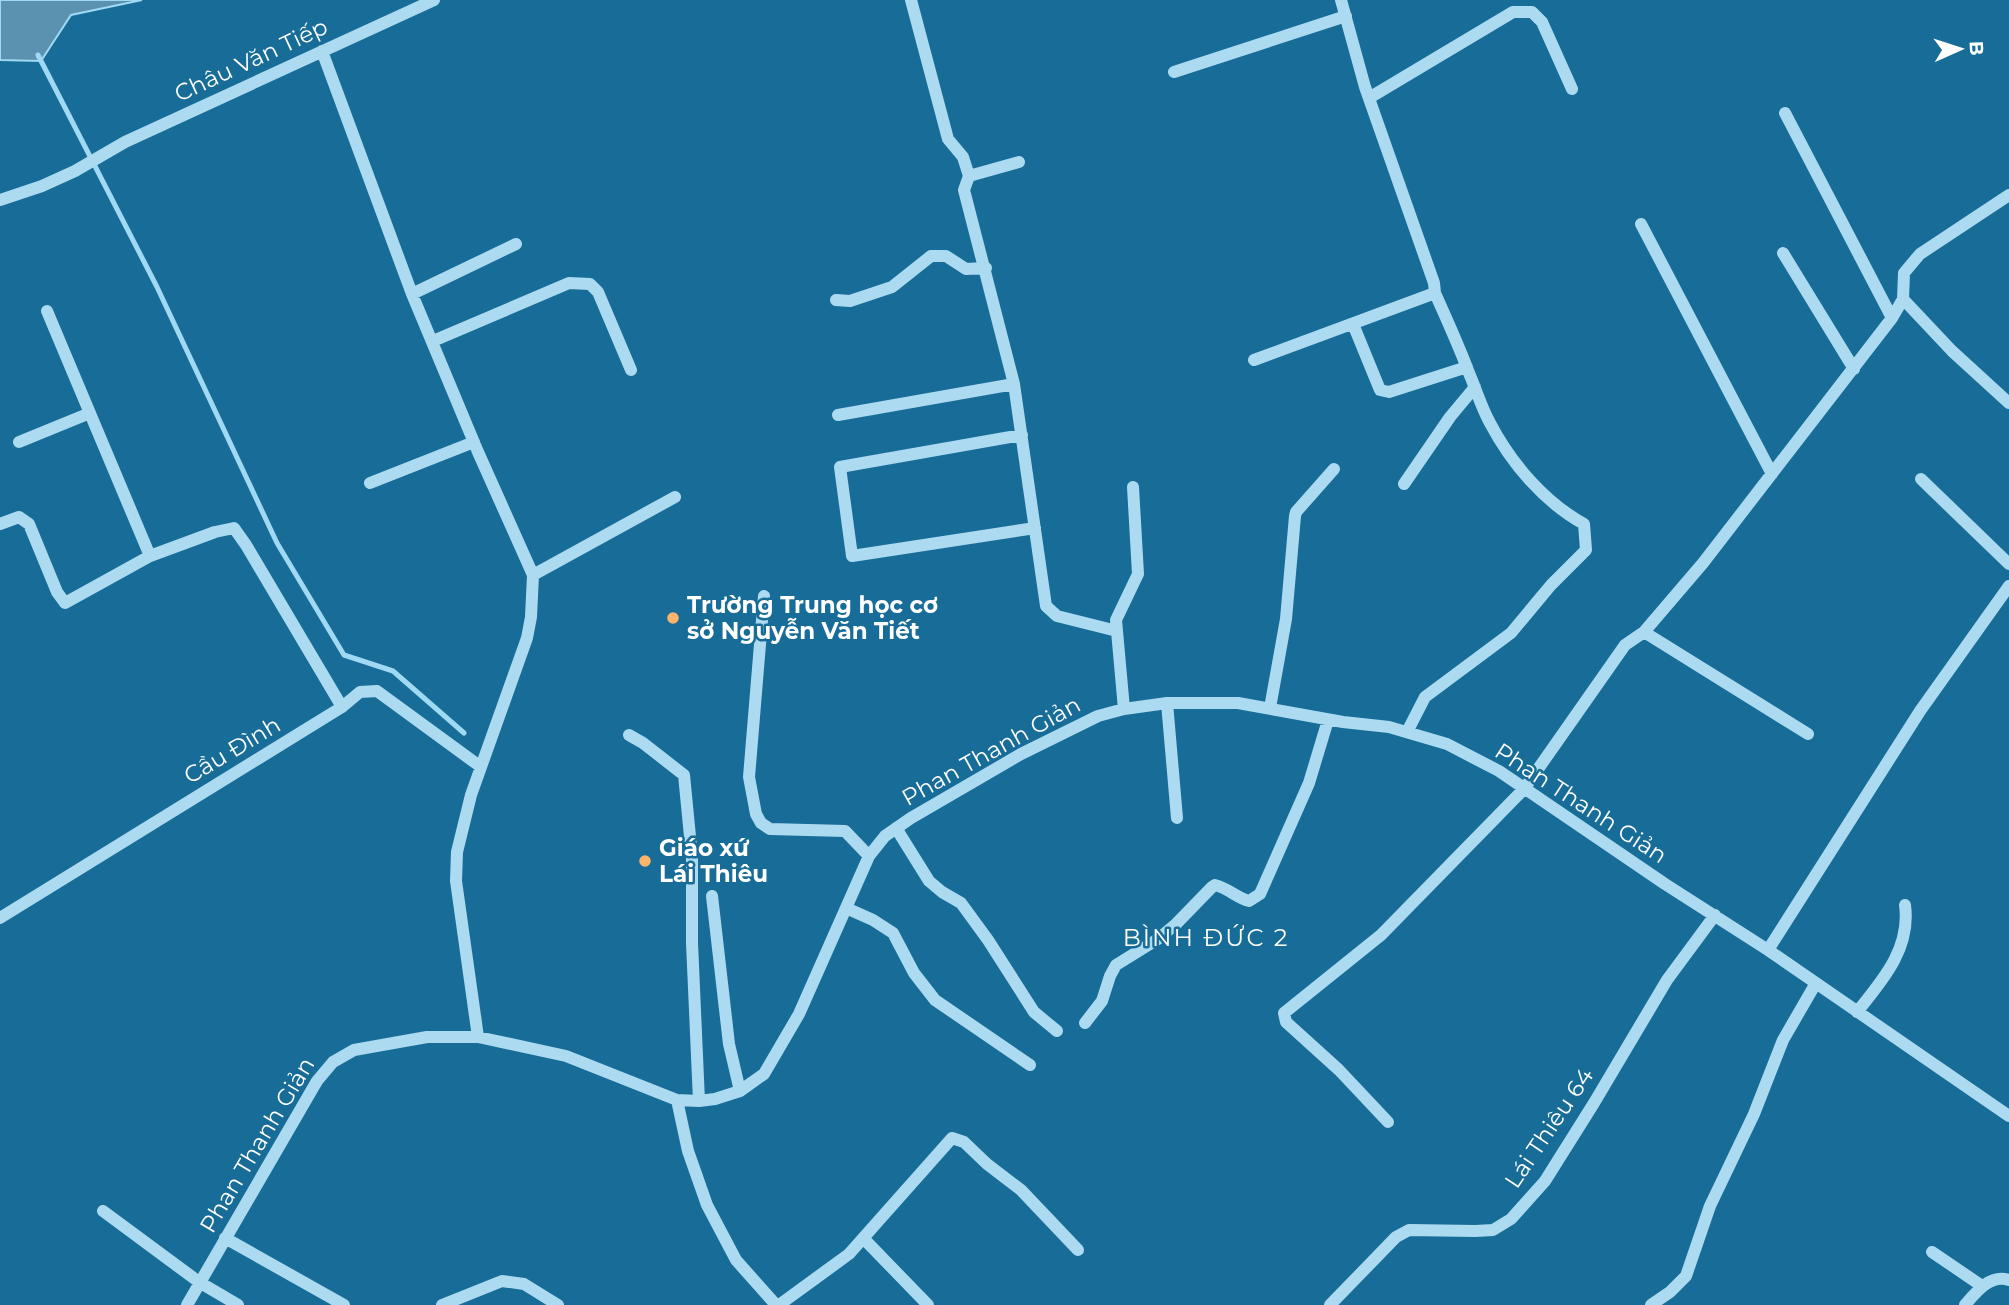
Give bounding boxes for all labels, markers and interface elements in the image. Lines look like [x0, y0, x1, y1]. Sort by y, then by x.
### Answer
street label: Châu Văn Tiếp [170, 12, 332, 108]
north arrow [1925, 14, 1995, 84]
text: B [1965, 40, 1988, 56]
place label: Trường Trung học cơ sở Nguyễn Văn Tiết [687, 591, 938, 645]
marker: Trường Trung học cơ sở Nguyễn Văn Tiết [665, 610, 681, 626]
street label: Phan Thanh Giản [897, 690, 1085, 812]
street label: Cầu Đình [179, 710, 285, 790]
street label: Phan Thanh Giản [1490, 737, 1672, 869]
place label: Giáo xứ Lái Thiêu [659, 834, 768, 888]
marker: Giáo xứ Lái Thiêu [637, 853, 653, 869]
district label: BÌNH ĐỨC 2 [1123, 923, 1289, 952]
street label: Phan Thanh Giản [194, 1052, 320, 1238]
street label: Lái Thiêu 64 [1499, 1063, 1599, 1193]

